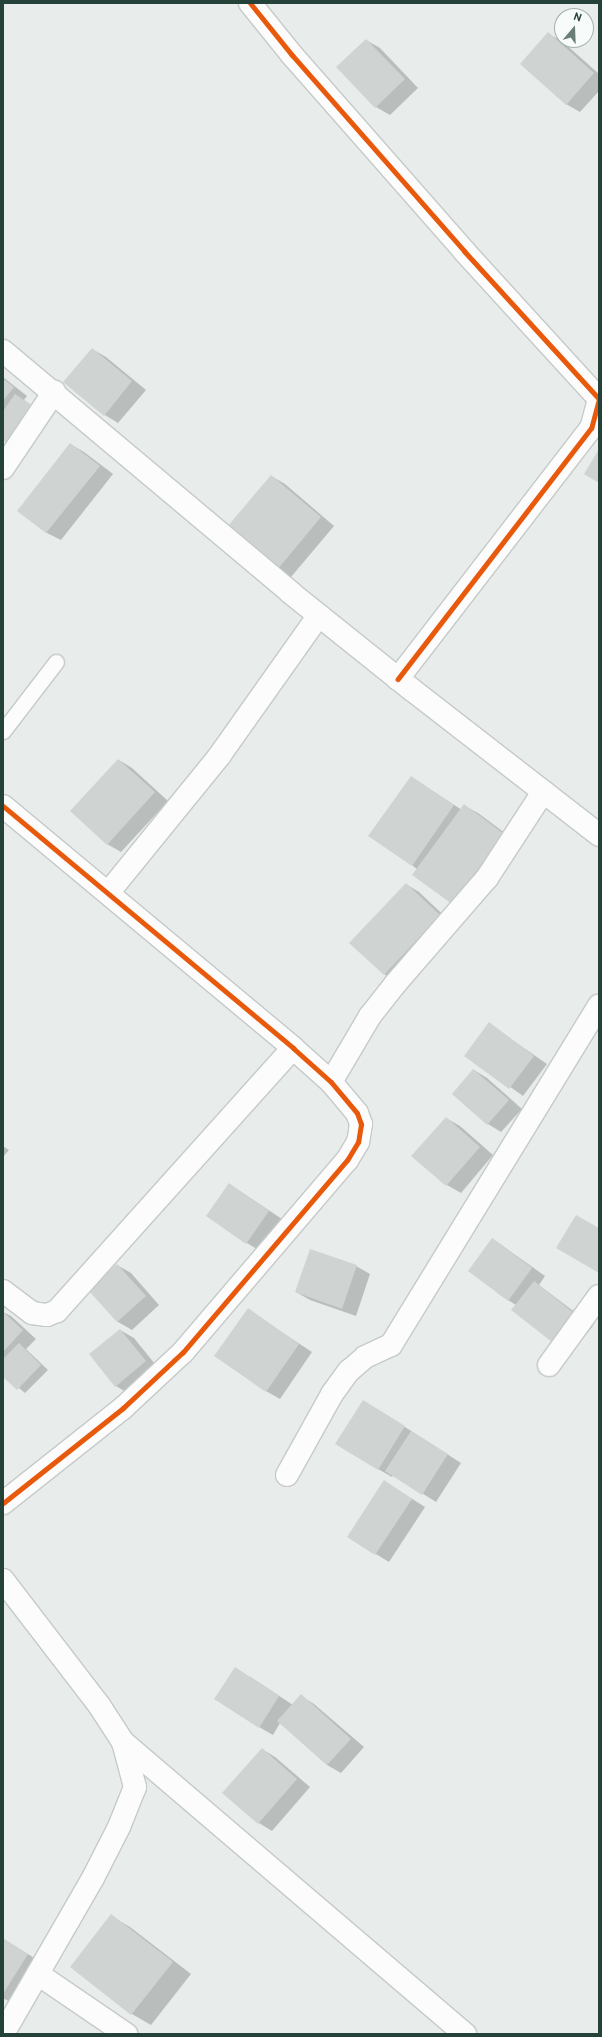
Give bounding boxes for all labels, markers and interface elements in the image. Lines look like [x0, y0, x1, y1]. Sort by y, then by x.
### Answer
north arrow [554, 8, 594, 48]
text: N [572, 10, 584, 26]

